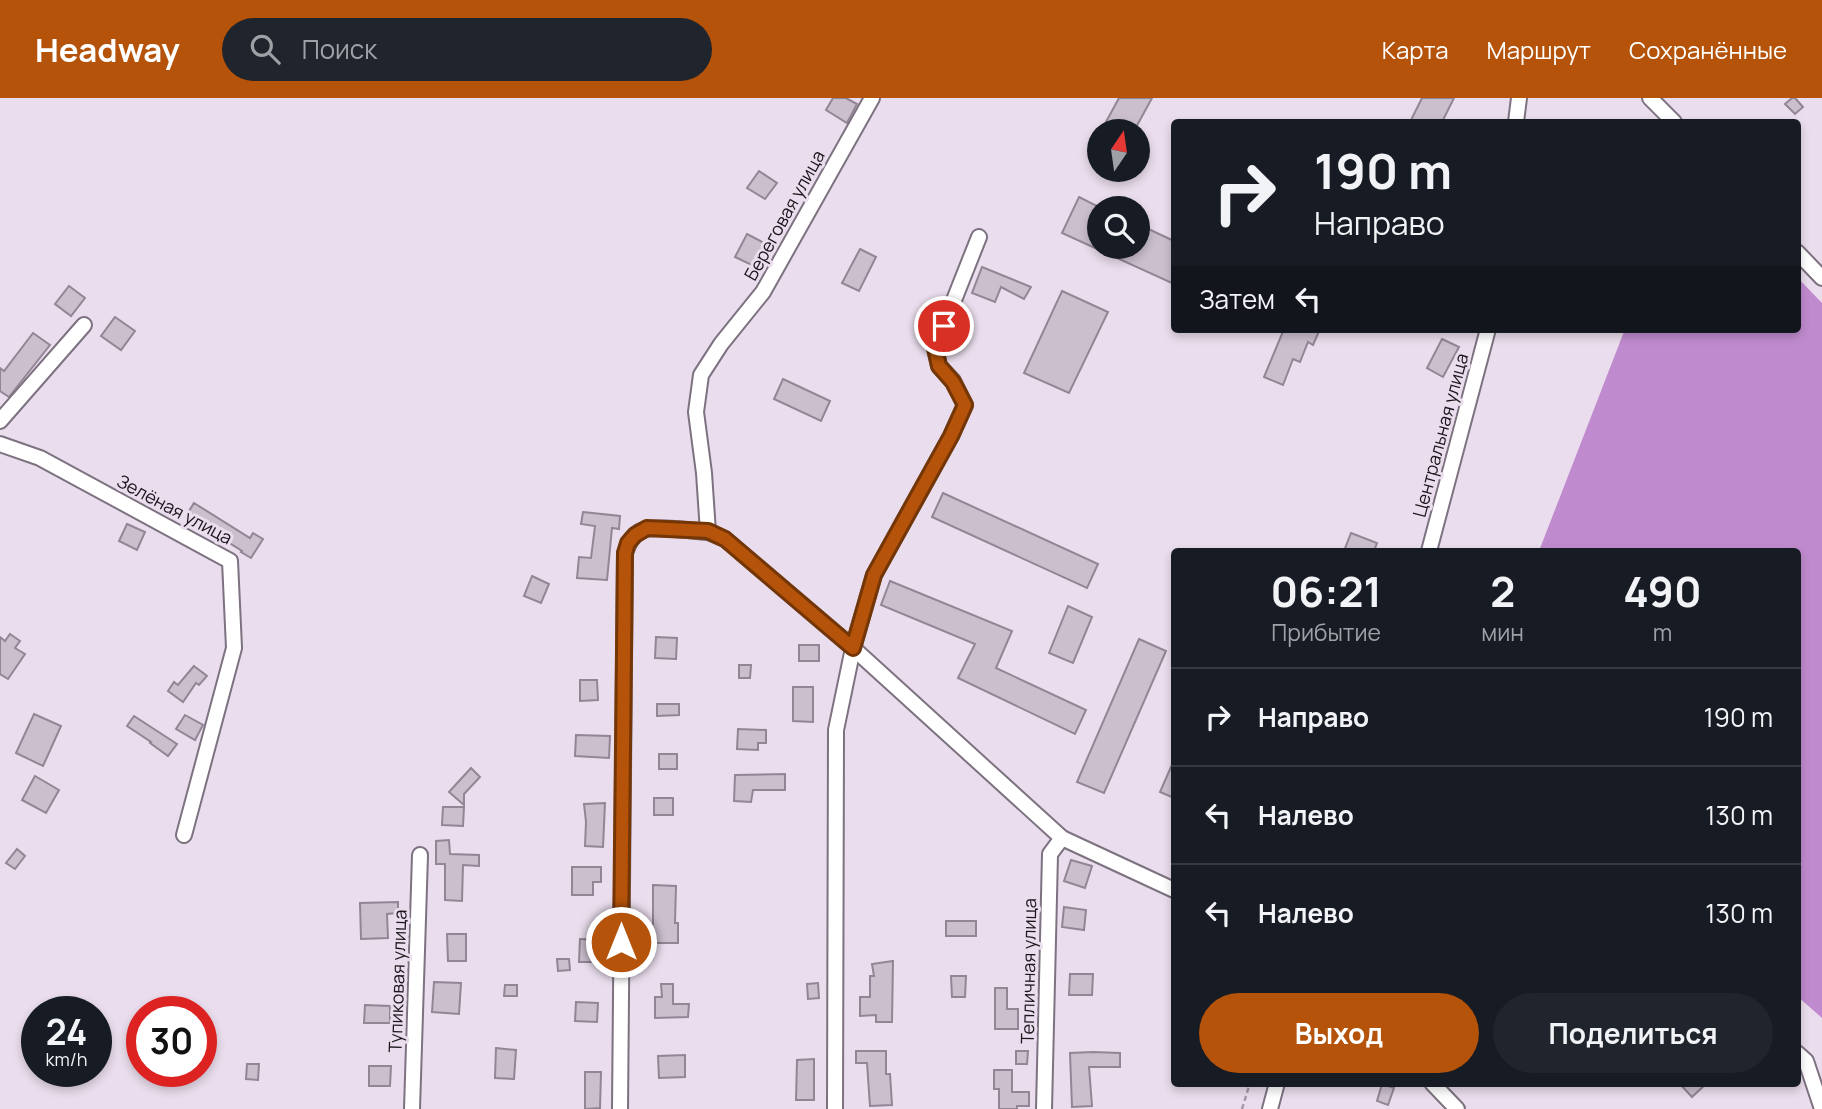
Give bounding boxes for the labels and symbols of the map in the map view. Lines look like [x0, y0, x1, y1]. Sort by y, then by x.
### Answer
north arrow [1087, 119, 1150, 182]
street label: Береговая улица [738, 146, 830, 284]
pin [914, 296, 974, 356]
street label: Центральная улица [1407, 350, 1473, 520]
street label: Зелёная улица [113, 469, 237, 549]
street label: Тепличная улица [1015, 898, 1041, 1044]
position arrow [584, 905, 658, 979]
street label: Тупиковая улица [383, 909, 411, 1053]
speed limit sign: 30 [126, 996, 217, 1087]

